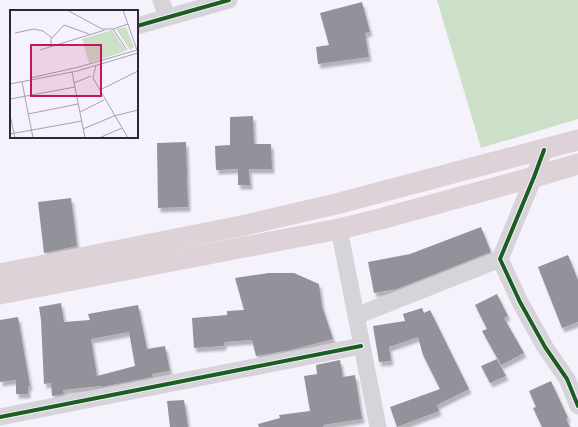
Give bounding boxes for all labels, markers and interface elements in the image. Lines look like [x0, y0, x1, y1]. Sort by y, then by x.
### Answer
inset map [10, 10, 138, 138]

